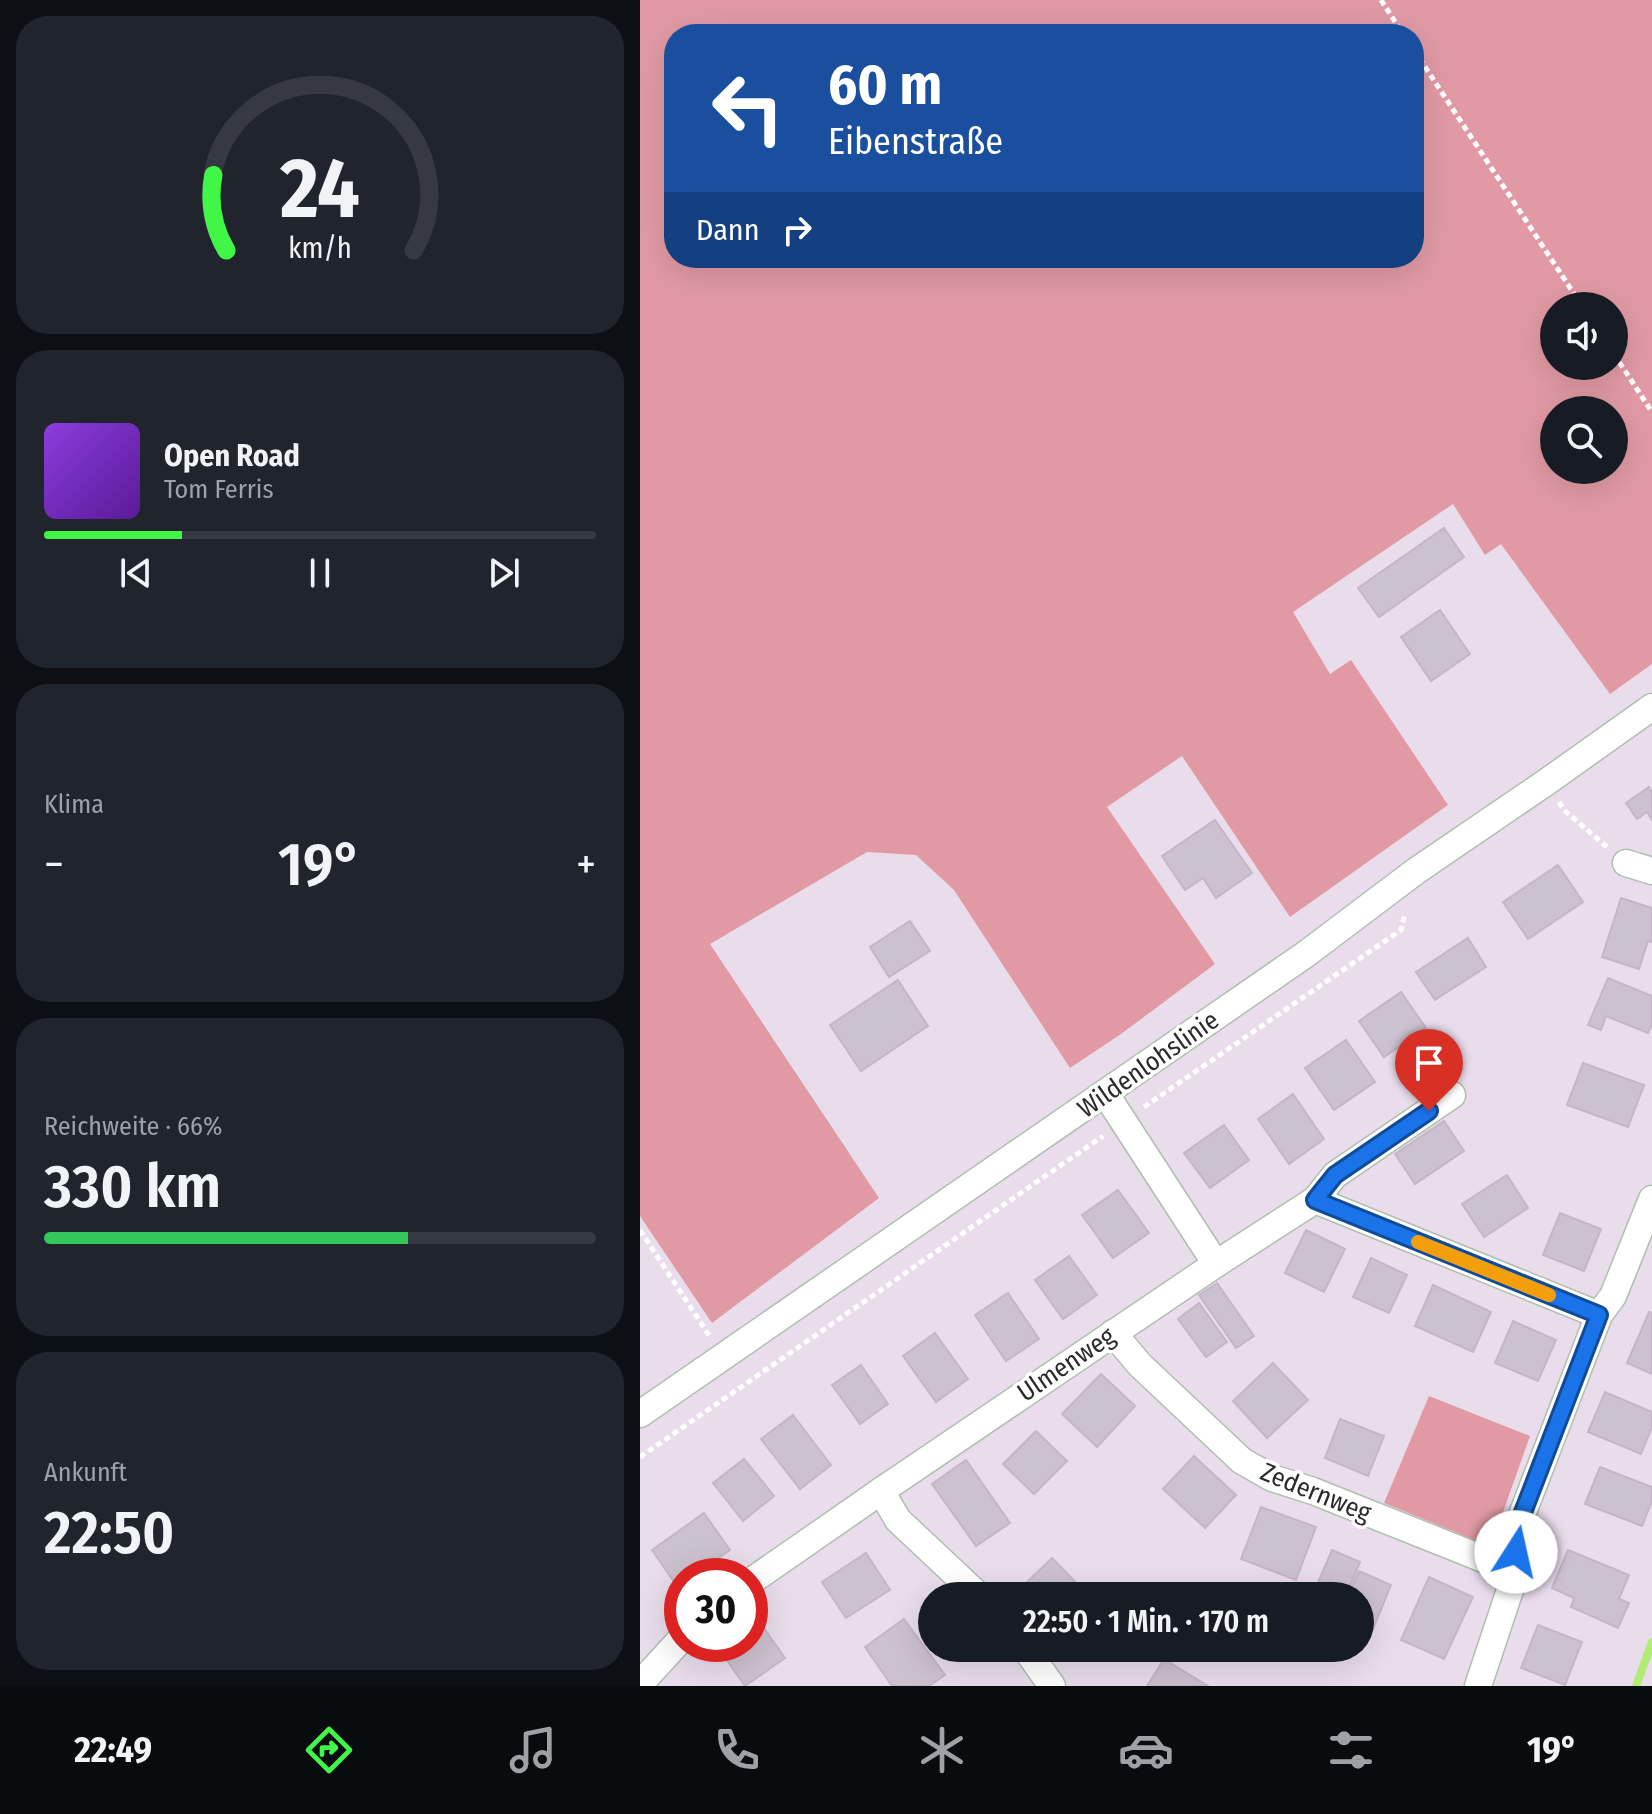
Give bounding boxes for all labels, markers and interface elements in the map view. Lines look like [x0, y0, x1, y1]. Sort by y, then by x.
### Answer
text: 60 m [828, 52, 942, 119]
icon: left [696, 56, 800, 160]
text: Eibenstraße [828, 120, 1003, 164]
text: 24 [279, 139, 360, 239]
icon: right [775, 208, 819, 252]
text: Dann [696, 212, 759, 248]
text: km/h [288, 231, 352, 266]
map controls [1540, 292, 1628, 484]
button: sound [1540, 292, 1628, 380]
button: search [1540, 396, 1628, 484]
text: Open Road [164, 438, 300, 474]
text: Tom Ferris [164, 474, 274, 505]
icon: previous [114, 551, 158, 595]
icon: pause [298, 551, 342, 595]
icon: next [482, 551, 526, 595]
text: Klima [44, 789, 104, 820]
text: 19° [278, 829, 362, 901]
text: − [44, 838, 64, 891]
text: + [576, 838, 596, 891]
street label: Wildenlohslinie [1072, 1004, 1225, 1124]
pin [1395, 1029, 1463, 1111]
icon: arrive [1407, 1041, 1451, 1085]
text: Reichweite · 66% [44, 1111, 222, 1142]
text: 330 km [44, 1151, 221, 1223]
street label: Ulmenweg [1012, 1320, 1122, 1408]
street label: Zedernweg [1256, 1456, 1376, 1529]
text: Ankunft [44, 1457, 127, 1488]
text: 22:50 [44, 1497, 174, 1569]
position arrow [1474, 1510, 1558, 1594]
speed limit sign: 30 [664, 1558, 768, 1662]
text: 22:50 · 1 Min. · 170 m [1023, 1604, 1269, 1640]
icon: directions [301, 1722, 357, 1778]
icon: music [505, 1722, 561, 1778]
icon: phone [709, 1722, 765, 1778]
icon: climate [914, 1722, 970, 1778]
icon: car [1118, 1722, 1174, 1778]
icon: filters [1323, 1722, 1379, 1778]
text: 22:49 [74, 1728, 152, 1772]
text: 19° [1527, 1728, 1578, 1772]

